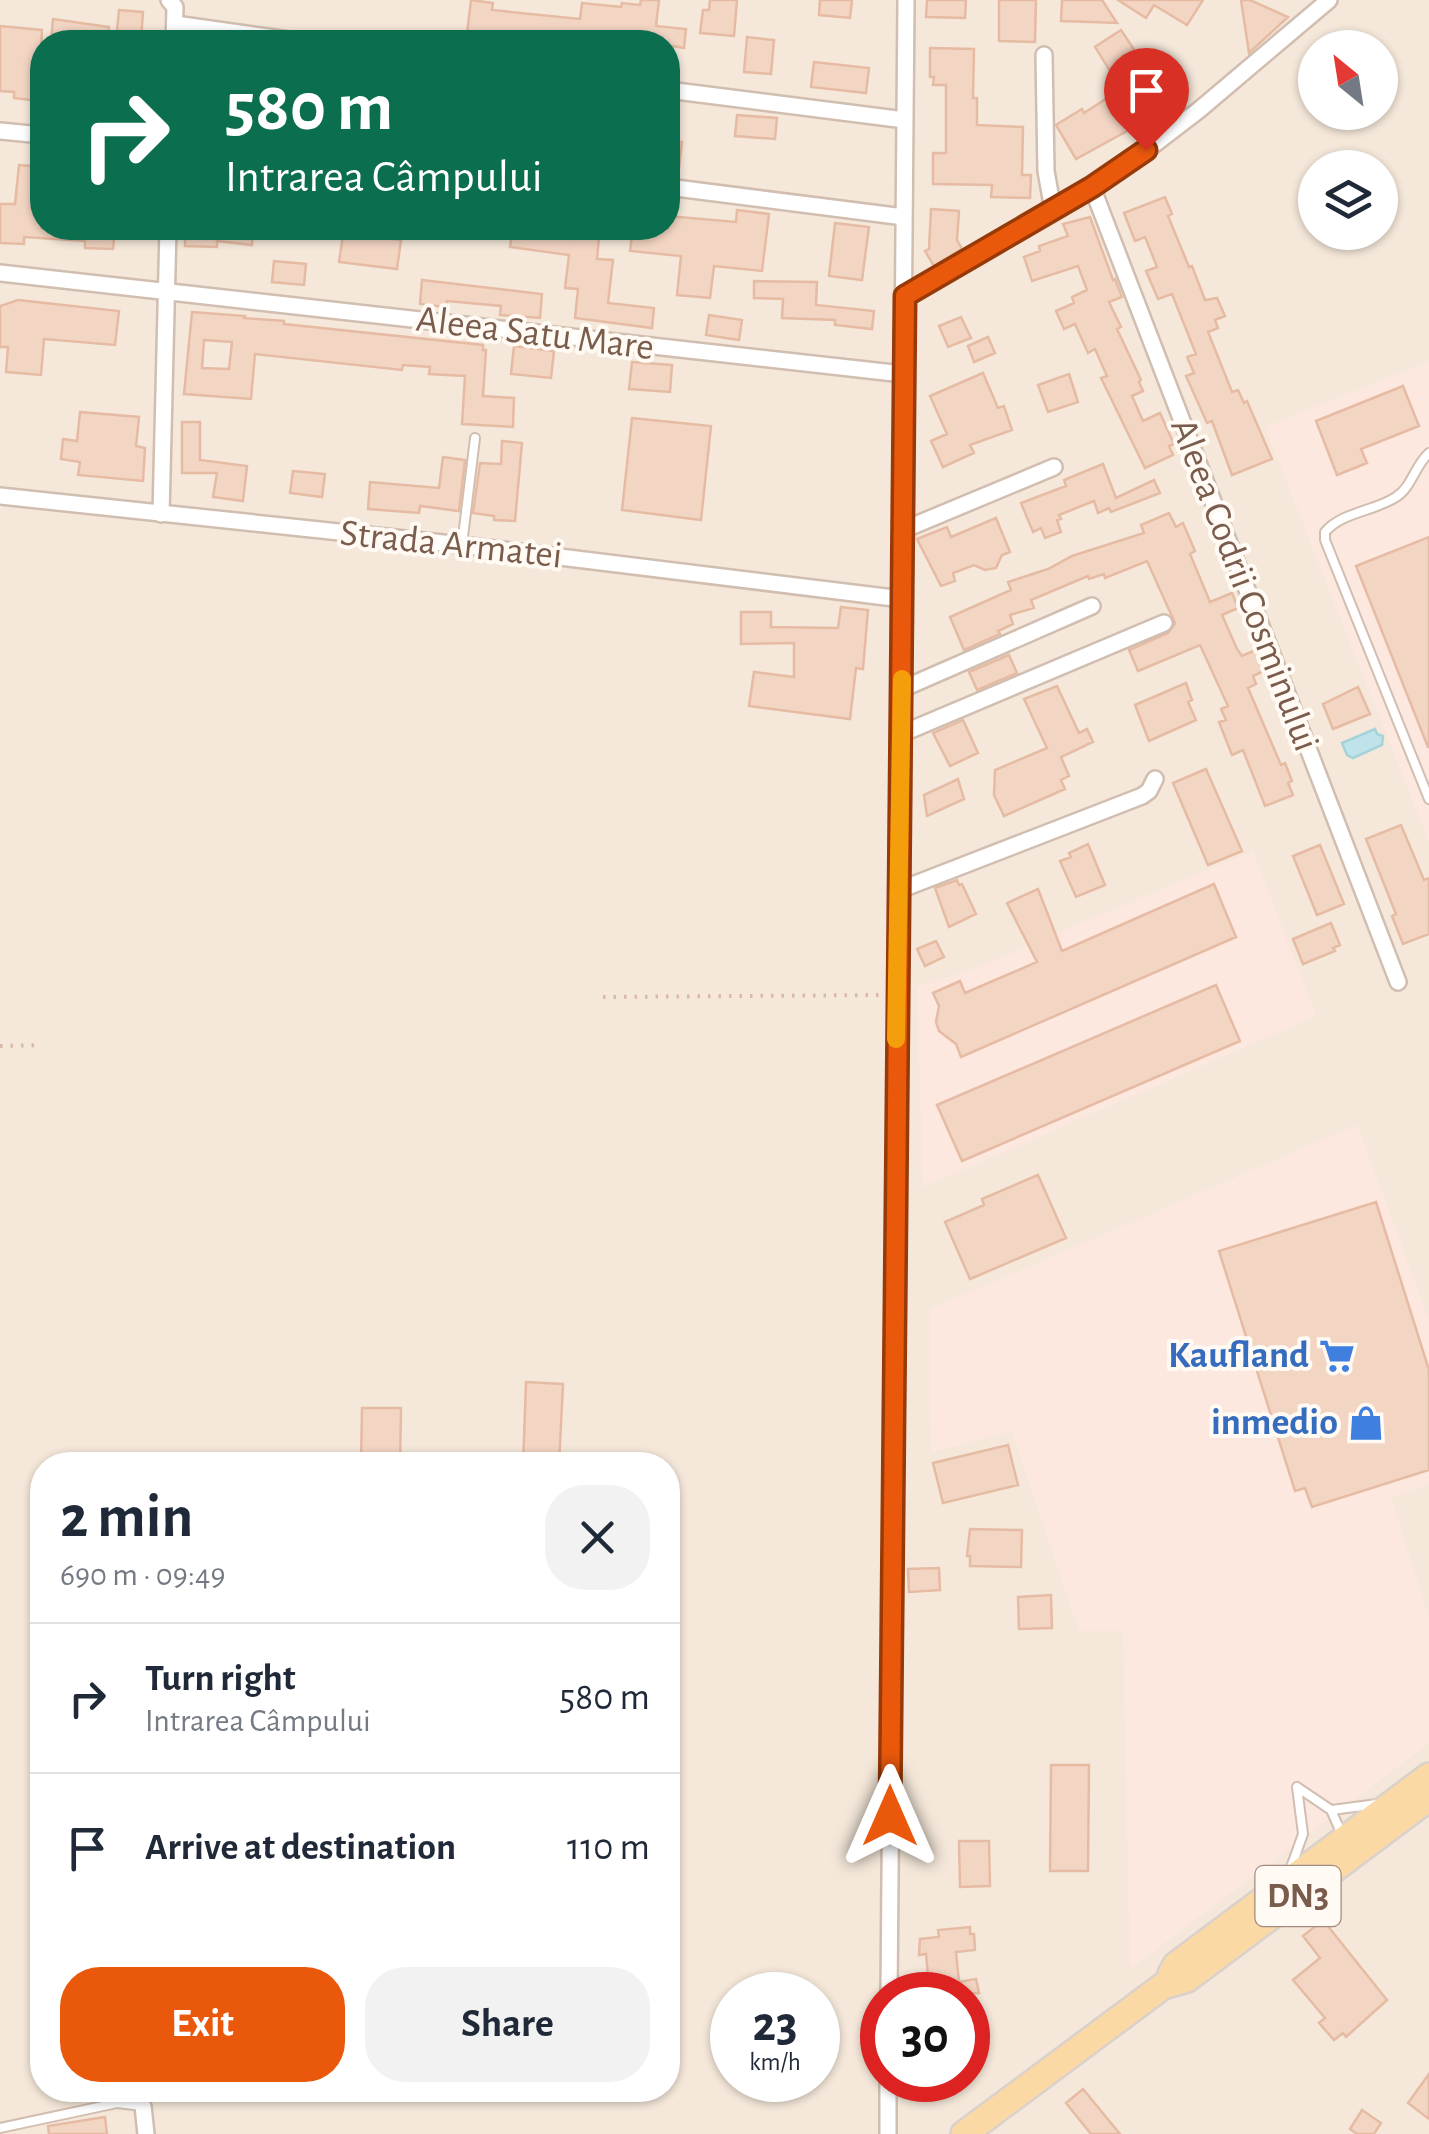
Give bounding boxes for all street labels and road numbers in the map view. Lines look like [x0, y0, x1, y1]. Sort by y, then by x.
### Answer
street label: Aleea Satu Mare [414, 301, 656, 367]
street label: Aleea Codrii Cosminului [1163, 414, 1325, 756]
street label: Strada Armatei [338, 514, 564, 576]
road number: DN3 [1256, 1866, 1340, 1926]

